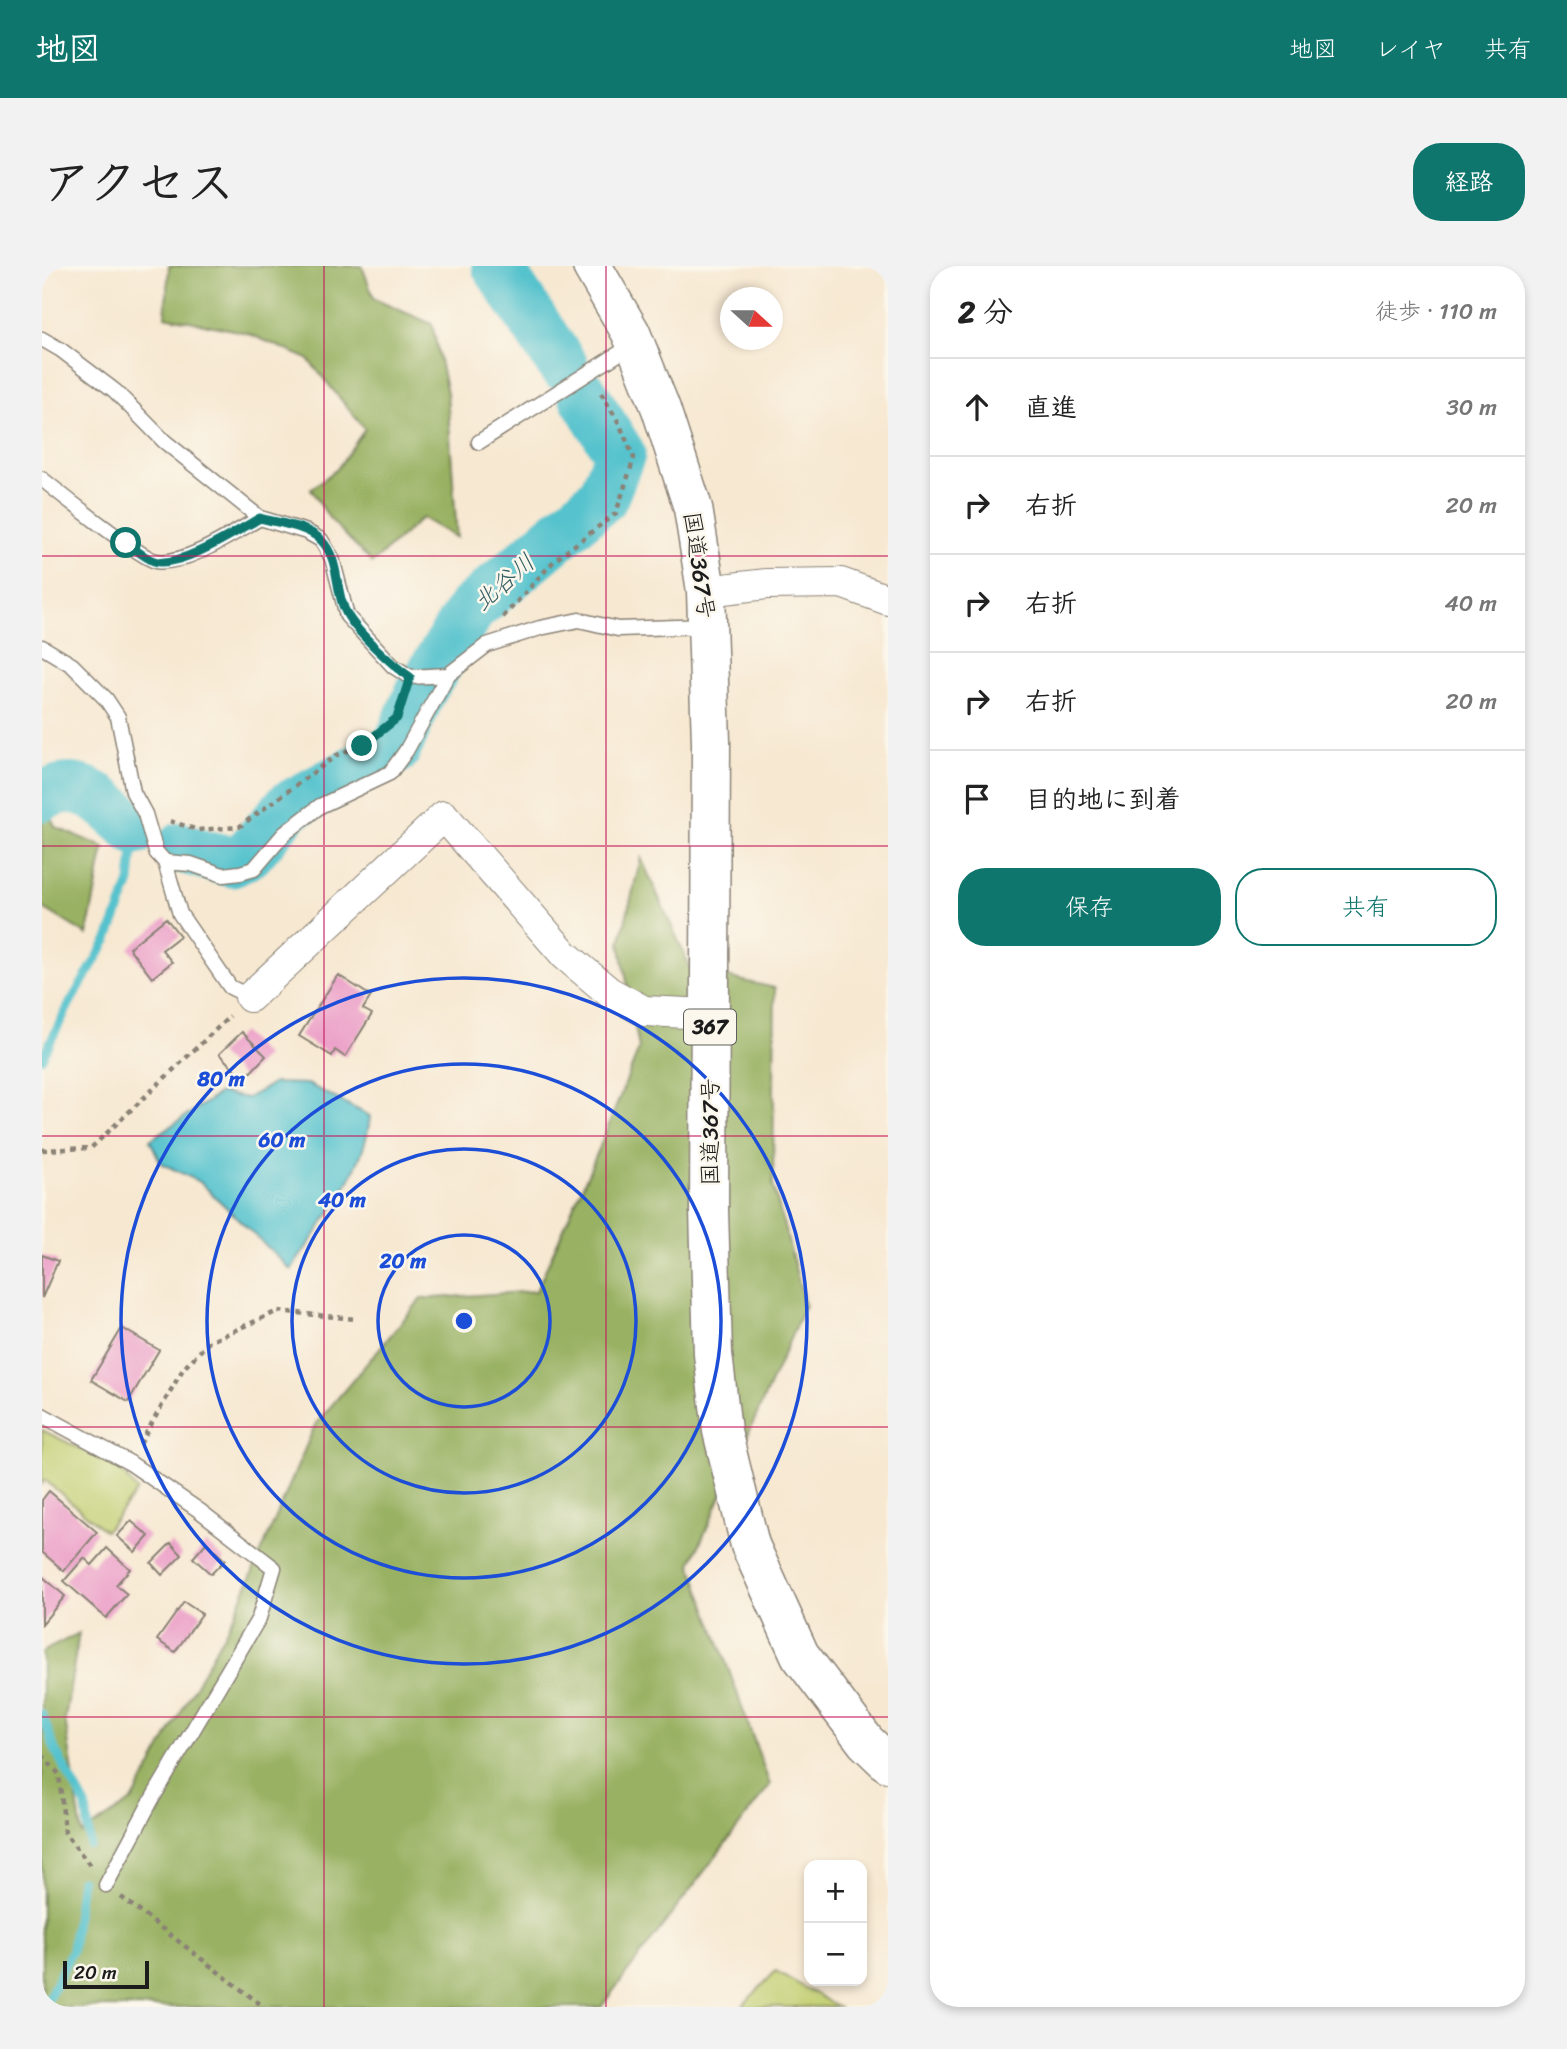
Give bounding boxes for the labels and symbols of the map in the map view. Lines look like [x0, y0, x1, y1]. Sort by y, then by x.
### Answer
north arrow [720, 287, 783, 350]
street label: 国道367号 [671, 509, 727, 621]
route start [110, 527, 141, 558]
water label: 北谷川 [463, 543, 545, 621]
route end [346, 730, 377, 761]
road number: 367 [684, 1010, 736, 1044]
text: 80 m [196, 1060, 246, 1098]
street label: 国道367号 [690, 1078, 731, 1186]
text: 60 m [258, 1121, 306, 1159]
text: 40 m [317, 1181, 367, 1219]
text: 20 m [379, 1242, 427, 1280]
centre of rings [452, 1309, 476, 1333]
scale bar [63, 1958, 149, 1990]

